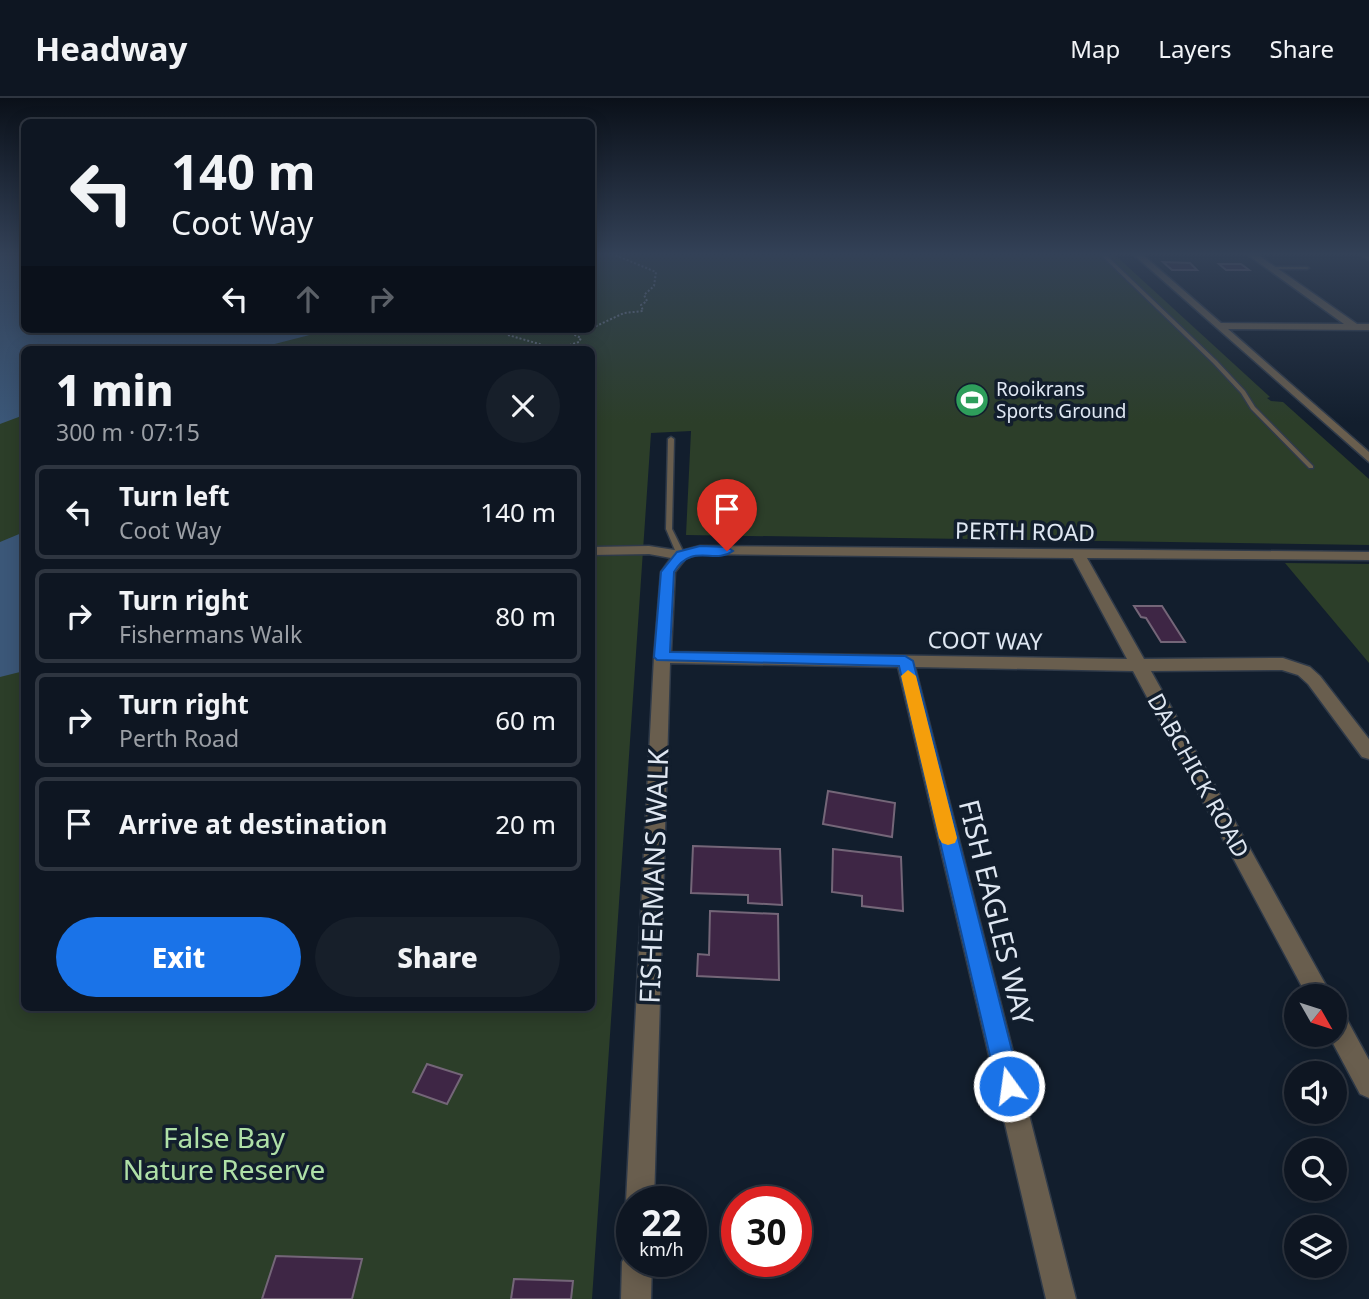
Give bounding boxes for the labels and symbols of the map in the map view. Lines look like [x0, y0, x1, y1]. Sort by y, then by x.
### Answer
place label: Rooikrans Sports Ground [996, 376, 1126, 424]
sports icon: Rooikrans Sports Ground [953, 381, 991, 419]
pin [697, 479, 757, 551]
street label: PERTH ROAD [955, 514, 1095, 548]
street label: COOT WAY [927, 623, 1044, 657]
street label: DABCHICK ROAD [1141, 687, 1257, 863]
street label: FISHERMANS WALK [630, 747, 676, 1004]
street label: FISH EAGLES WAY [951, 796, 1043, 1029]
north arrow [1284, 984, 1348, 1046]
position arrow [972, 1049, 1046, 1123]
park label: False Bay Nature Reserve [123, 1118, 325, 1188]
speed limit sign: 30 [721, 1186, 812, 1277]

